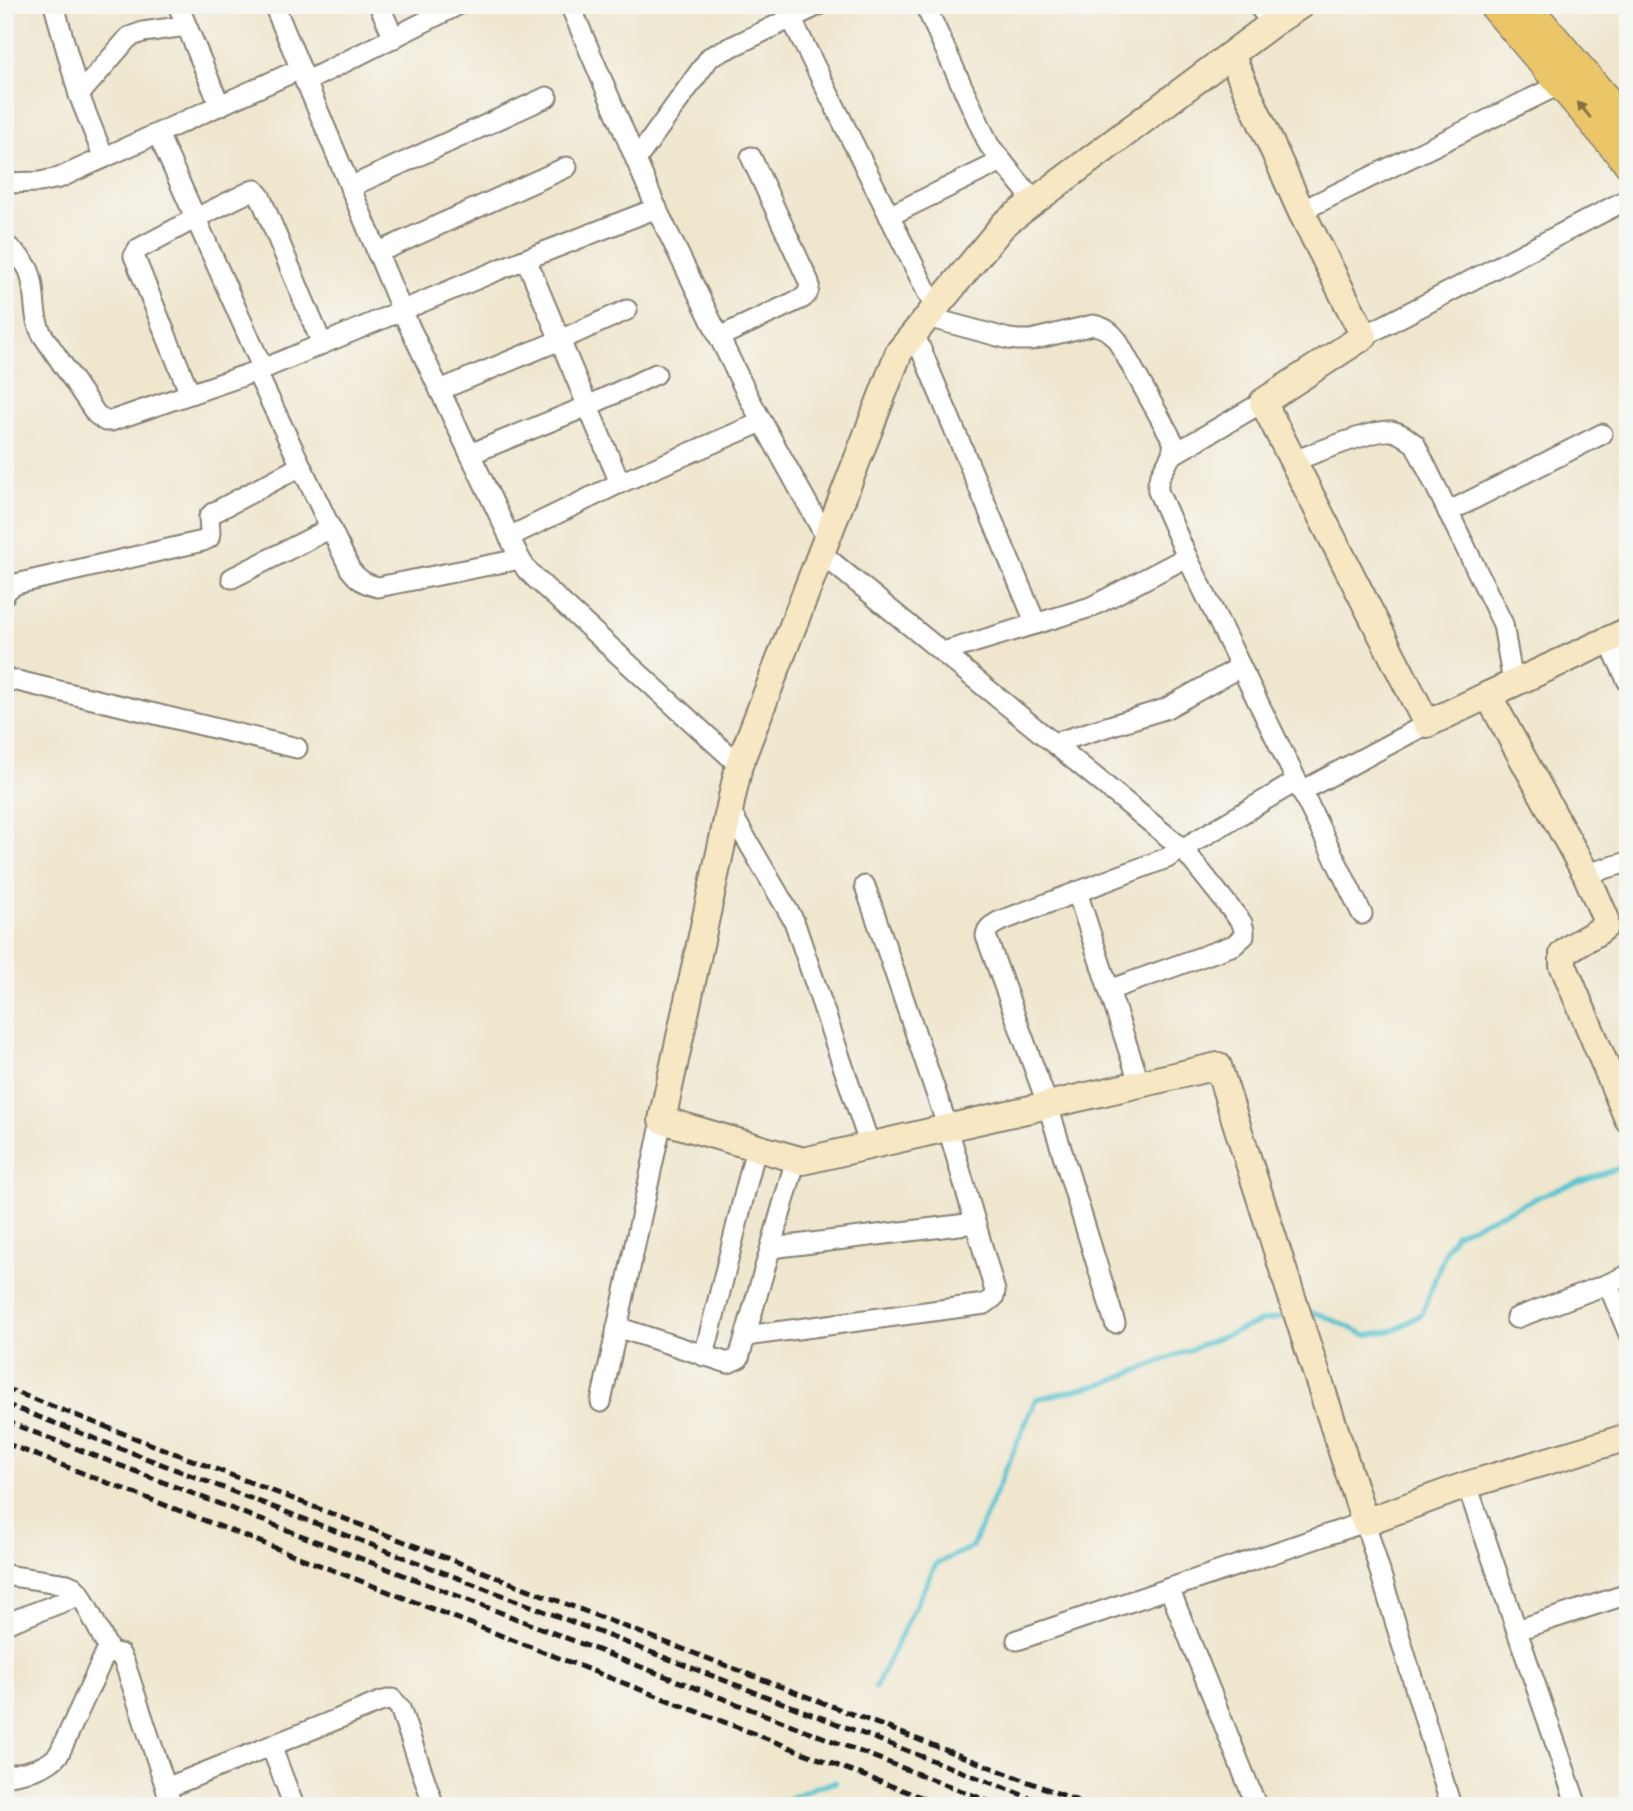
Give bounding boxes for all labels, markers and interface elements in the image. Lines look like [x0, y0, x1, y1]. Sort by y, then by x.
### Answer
one-way arrow [1576, 101, 1592, 119]

